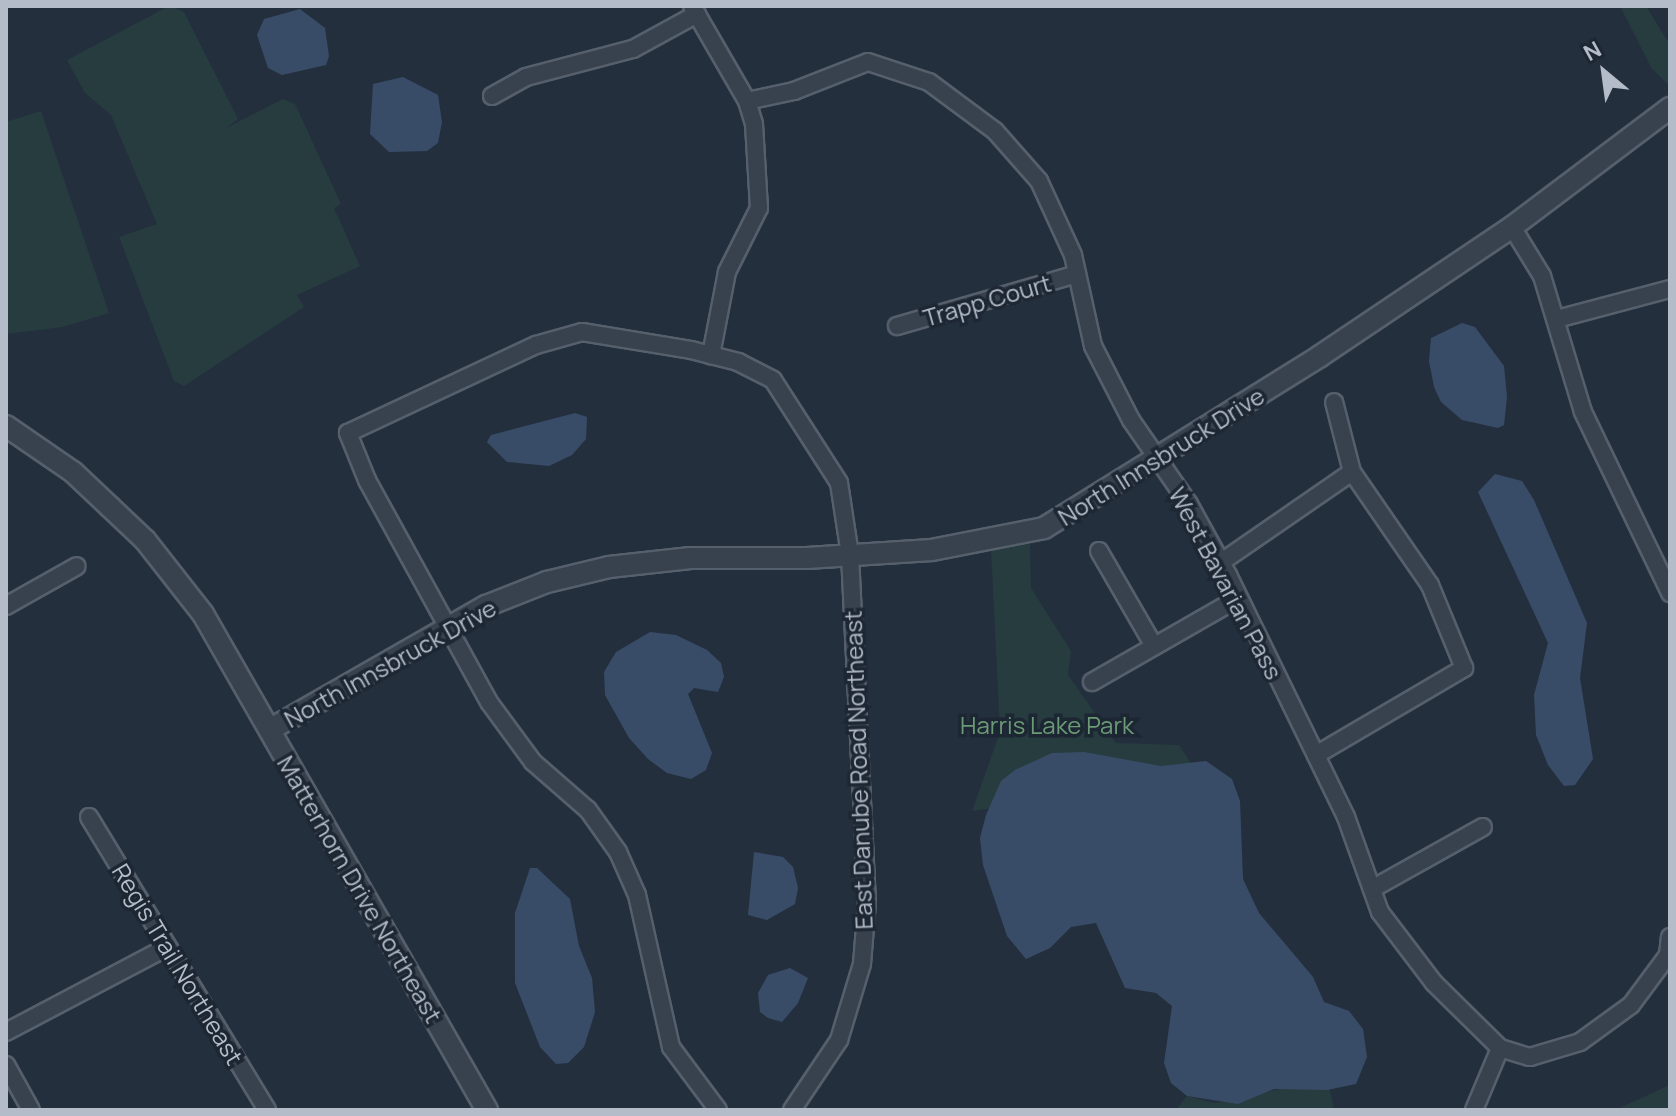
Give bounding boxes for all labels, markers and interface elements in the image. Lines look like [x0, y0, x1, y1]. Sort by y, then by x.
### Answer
north arrow [1564, 32, 1644, 112]
text: N [1578, 34, 1607, 68]
street label: Trapp Court [920, 268, 1054, 332]
street label: North Innsbruck Drive [1053, 381, 1269, 531]
street label: West Bavarian Pass [1163, 482, 1289, 684]
street label: North Innsbruck Drive [279, 593, 501, 733]
street label: East Danube Road Northeast [838, 610, 878, 930]
park label: Harris Lake Park [960, 711, 1134, 739]
street label: Matterhorn Drive Northeast [272, 750, 448, 1028]
street label: Regis Trail Northeast [107, 858, 249, 1070]

